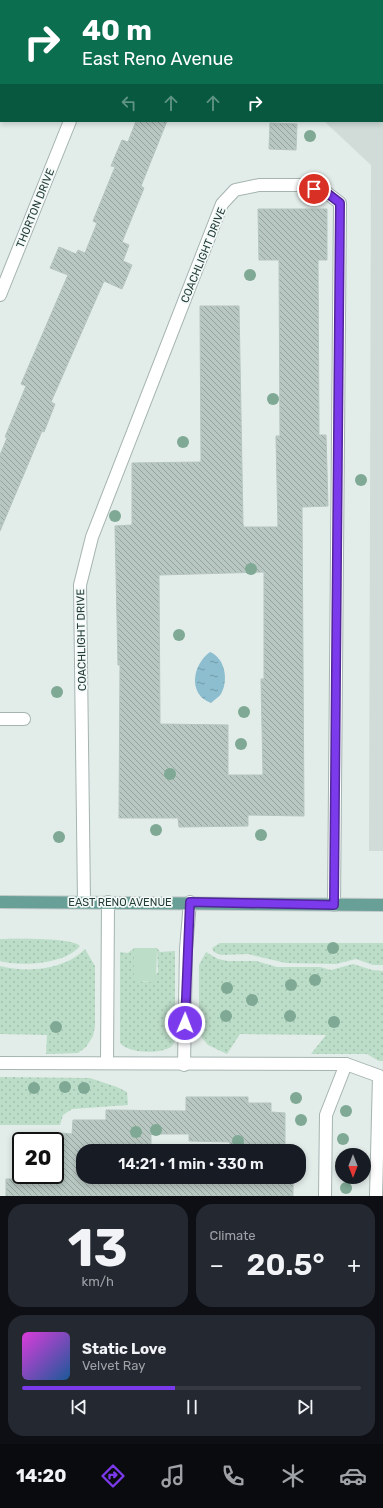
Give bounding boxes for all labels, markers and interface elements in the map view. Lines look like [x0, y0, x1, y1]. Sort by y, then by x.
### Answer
text: 40 m [82, 14, 152, 47]
icon: right [16, 16, 68, 68]
text: East Reno Avenue [82, 48, 233, 70]
icon: left [118, 92, 140, 114]
icon: ahead [160, 92, 182, 114]
icon: ahead [202, 92, 224, 114]
icon: right [244, 92, 266, 114]
street label: THORTON DRIVE [14, 166, 57, 250]
pin [297, 172, 331, 206]
icon: arrive [303, 178, 325, 200]
street label: COACHLIGHT DRIVE [178, 205, 229, 305]
street label: COACHLIGHT DRIVE [74, 589, 89, 691]
street label: EAST RENO AVENUE [68, 896, 172, 909]
position arrow [164, 1002, 206, 1044]
speed limit sign: 20 [12, 1132, 64, 1184]
north arrow [335, 1148, 371, 1184]
map controls [335, 1148, 371, 1184]
text: 14:21 · 1 min · 330 m [118, 1155, 264, 1173]
text: 13 [68, 1217, 128, 1279]
text: Climate [210, 1228, 256, 1243]
text: 20.5° [246, 1247, 325, 1283]
text: − [210, 1252, 224, 1279]
text: + [347, 1252, 361, 1279]
text: km/h [82, 1274, 114, 1289]
text: Static Love [82, 1340, 166, 1358]
text: Velvet Ray [82, 1358, 145, 1373]
icon: previous [68, 1396, 90, 1418]
icon: pause [181, 1396, 203, 1418]
icon: next [294, 1396, 316, 1418]
icon: directions [99, 1462, 127, 1490]
icon: music [159, 1462, 187, 1490]
icon: phone [219, 1462, 247, 1490]
icon: climate [279, 1462, 307, 1490]
icon: car [339, 1462, 367, 1490]
text: 14:20 [16, 1465, 66, 1487]

